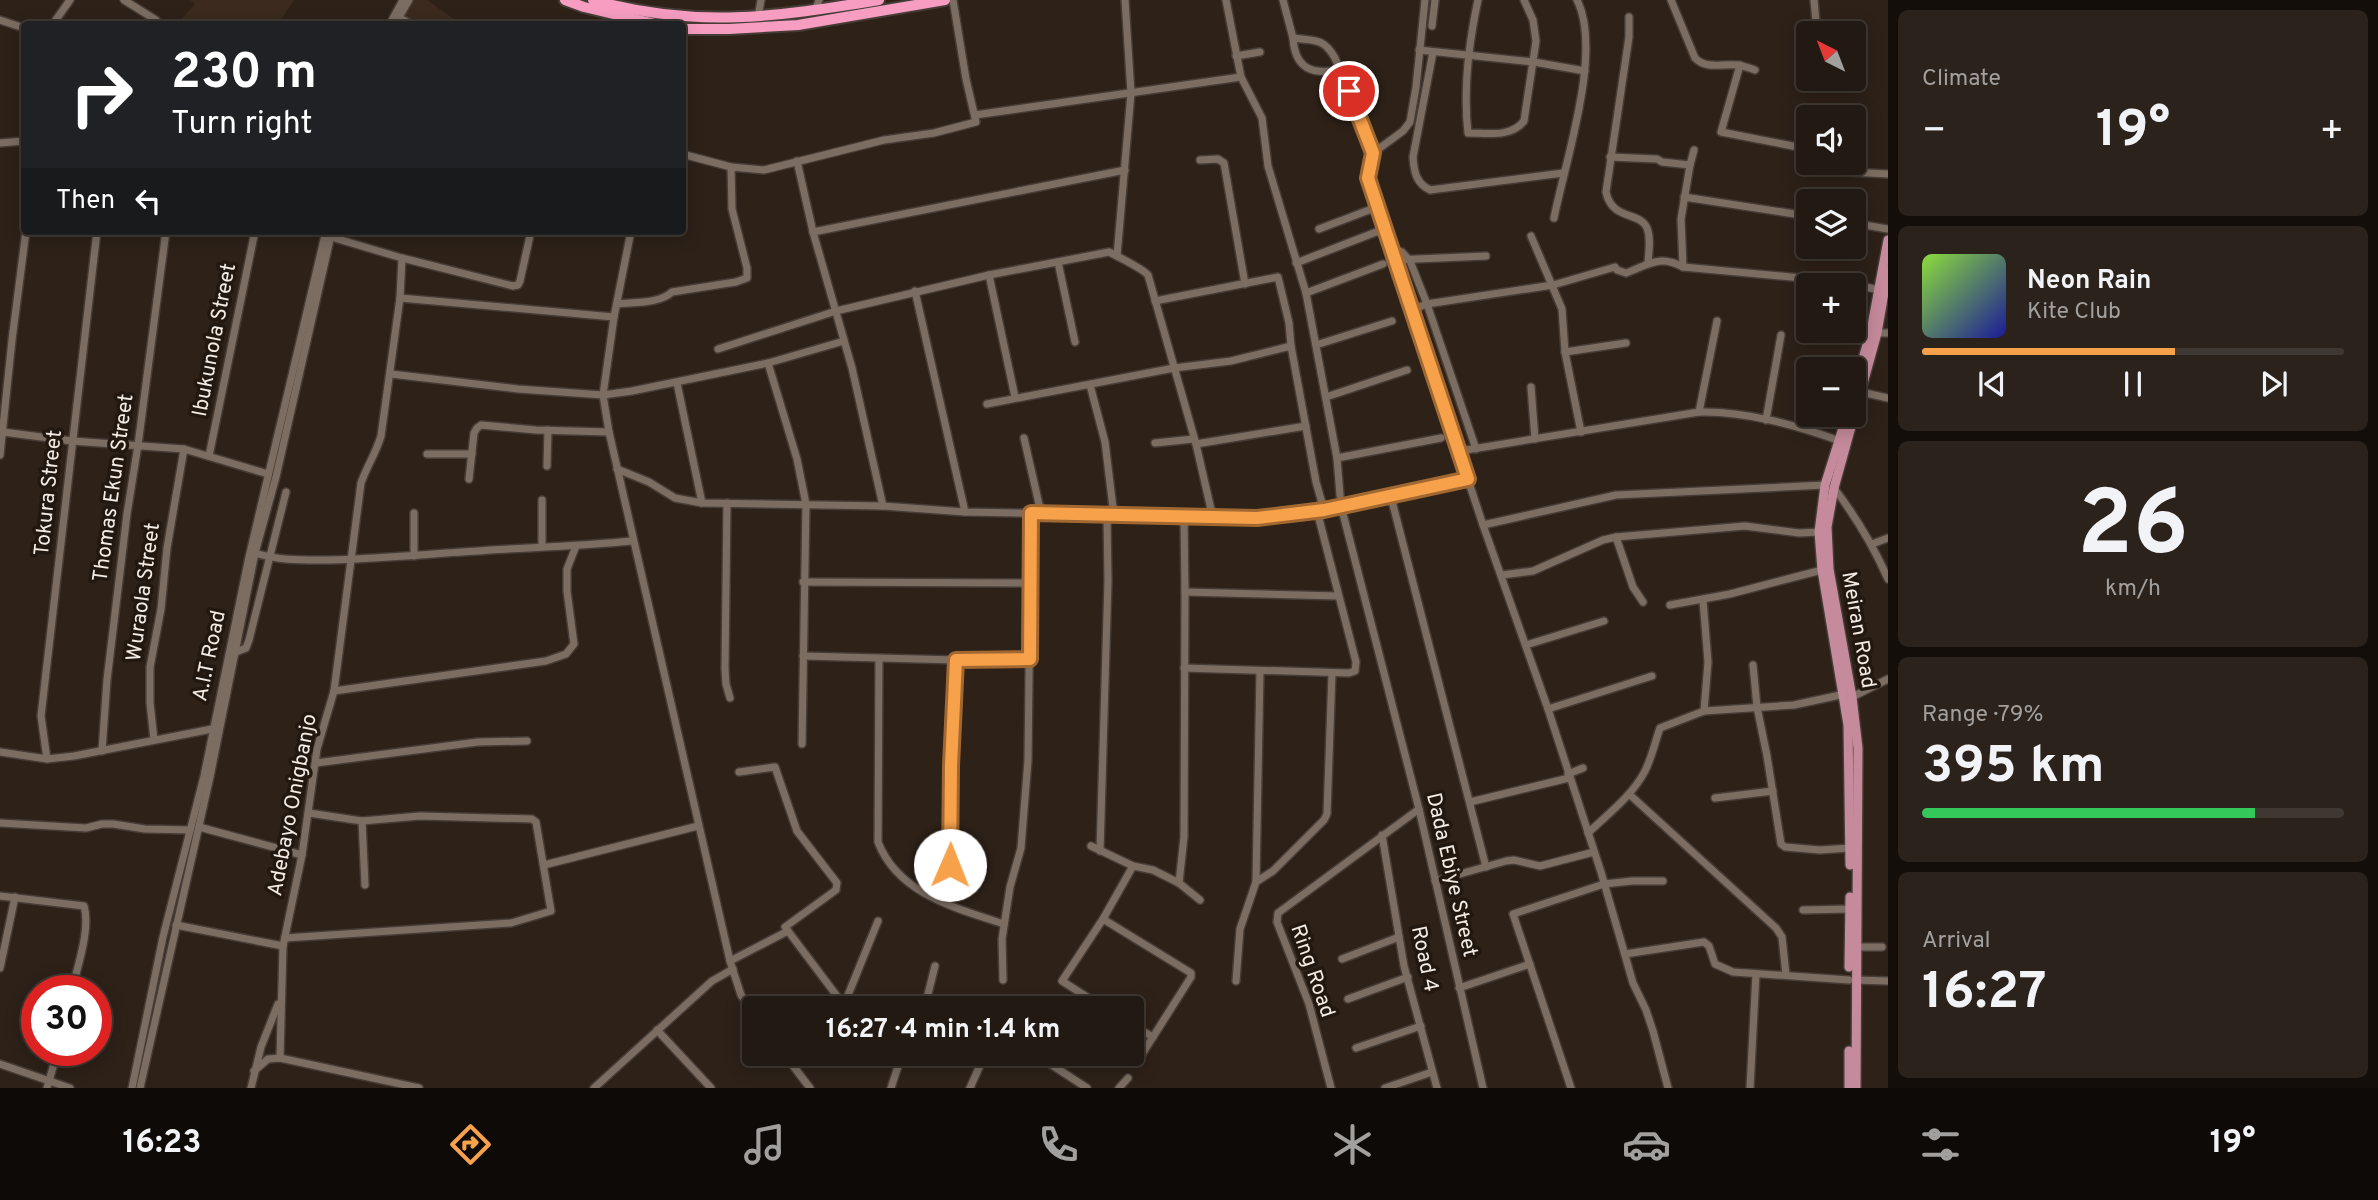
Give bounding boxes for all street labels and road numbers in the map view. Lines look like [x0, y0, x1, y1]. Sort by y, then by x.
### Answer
street label: Ibukunola Street [187, 261, 243, 419]
street label: Thomas Ekun Street [87, 392, 141, 584]
street label: Tokura Street [29, 429, 69, 557]
street label: Wuraola Street [121, 521, 167, 663]
street label: Meiran Road [1834, 570, 1882, 690]
street label: A.I.T Road [187, 608, 233, 704]
street label: Adebayo Onigbanjo [262, 712, 324, 898]
street label: Dada Ebiye Street [1419, 790, 1483, 960]
street label: Ring Road [1283, 921, 1341, 1021]
street label: Road 4 [1404, 924, 1444, 994]

